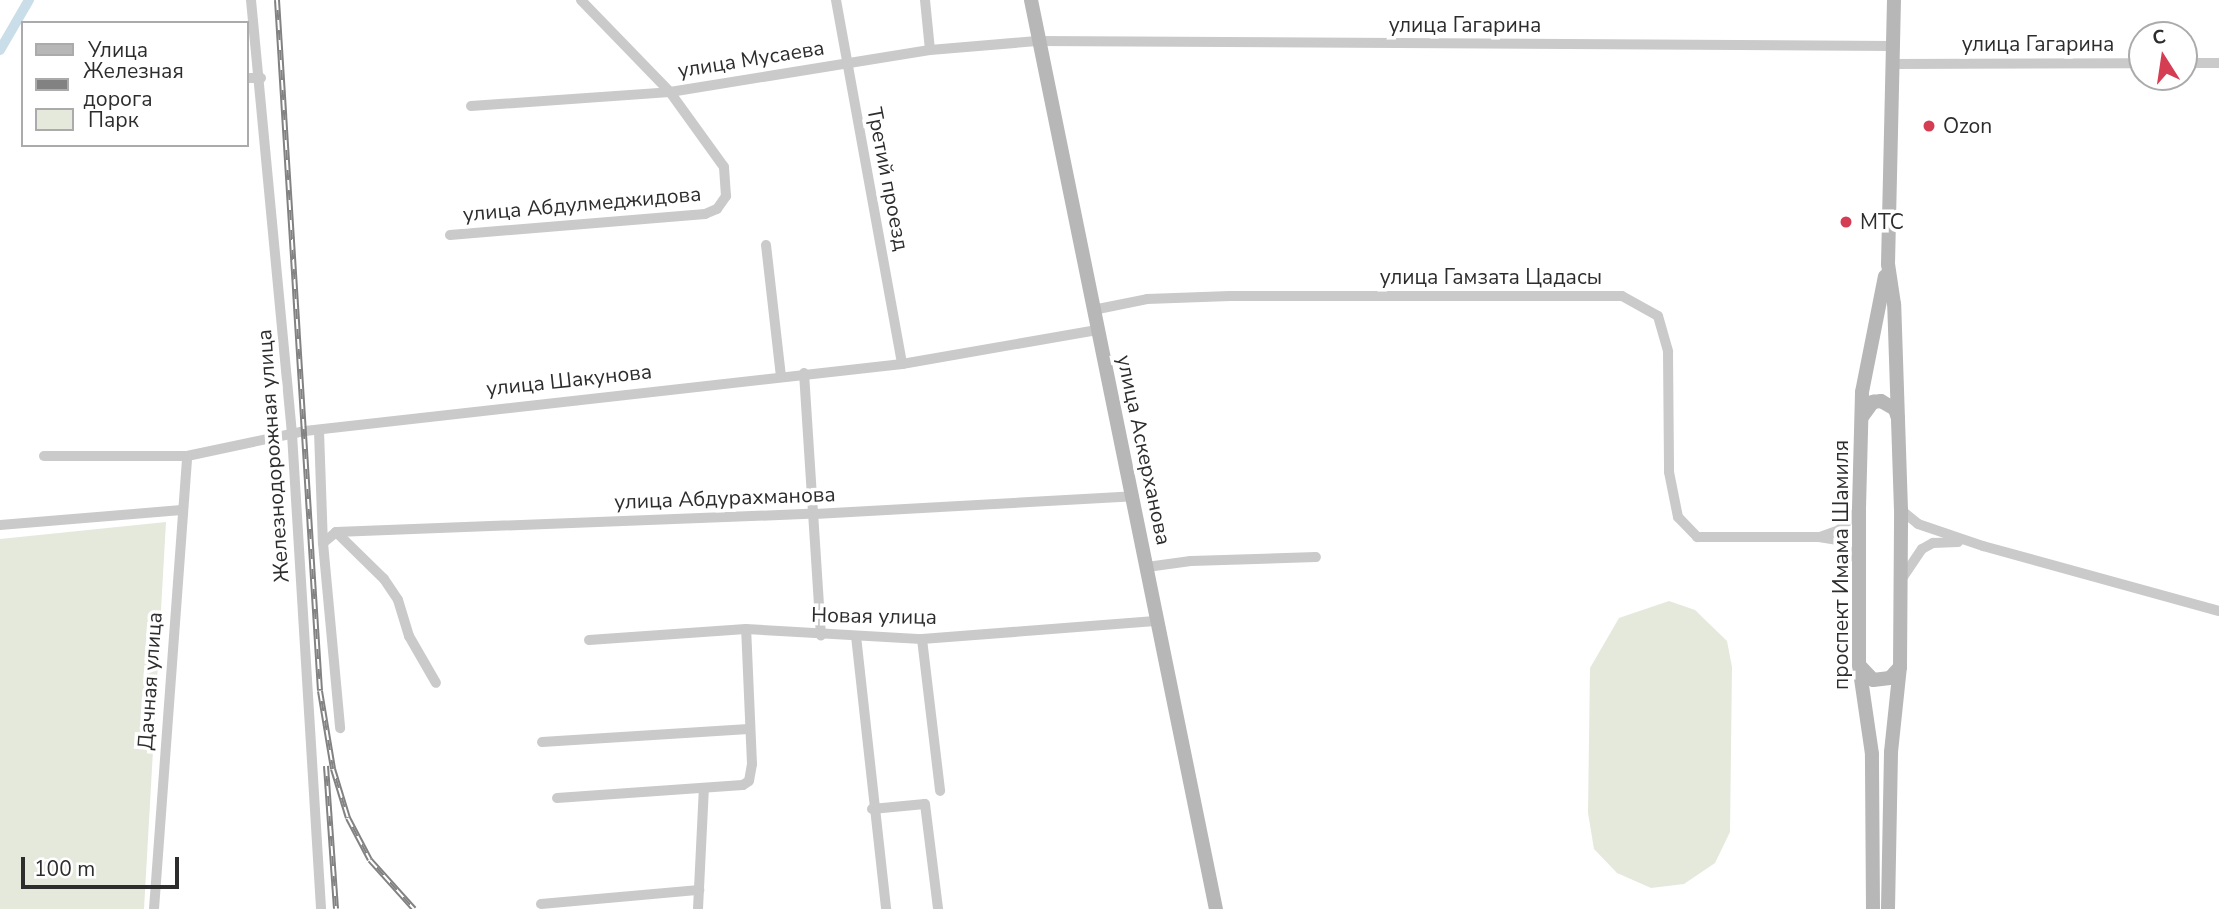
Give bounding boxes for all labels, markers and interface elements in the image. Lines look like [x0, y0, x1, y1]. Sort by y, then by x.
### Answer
street label: улица Гагарина [1389, 12, 1541, 38]
legend [21, 21, 248, 147]
north arrow [2128, 21, 2198, 91]
text: С [2150, 23, 2168, 51]
street label: улица Гагарина [1962, 31, 2114, 57]
street label: улица Мусаева [676, 35, 826, 83]
text: Улица [88, 36, 148, 64]
text: Железная дорога [83, 57, 184, 113]
street label: Третий проезд [862, 105, 914, 253]
text: Парк [88, 106, 139, 134]
place label: Ozon [1943, 113, 1992, 139]
marker: Ozon [1921, 118, 1937, 134]
street label: улица Абдулмеджидова [462, 181, 702, 227]
place label: МТС [1860, 209, 1904, 235]
marker: МТС [1838, 214, 1854, 230]
street label: улица Гамзата Цадасы [1380, 264, 1602, 290]
street label: Железнодорожная улица [252, 329, 294, 583]
street label: улица Аскерханова [1112, 353, 1176, 547]
street label: улица Шакунова [485, 359, 653, 401]
street label: проспект Имама Шамиля [1828, 440, 1854, 690]
street label: улица Абдурахманова [614, 482, 836, 514]
street label: Новая улица [811, 602, 937, 630]
street label: Дачная улица [133, 611, 167, 751]
scale bar [24, 842, 182, 886]
text: 100 m [34, 855, 95, 883]

